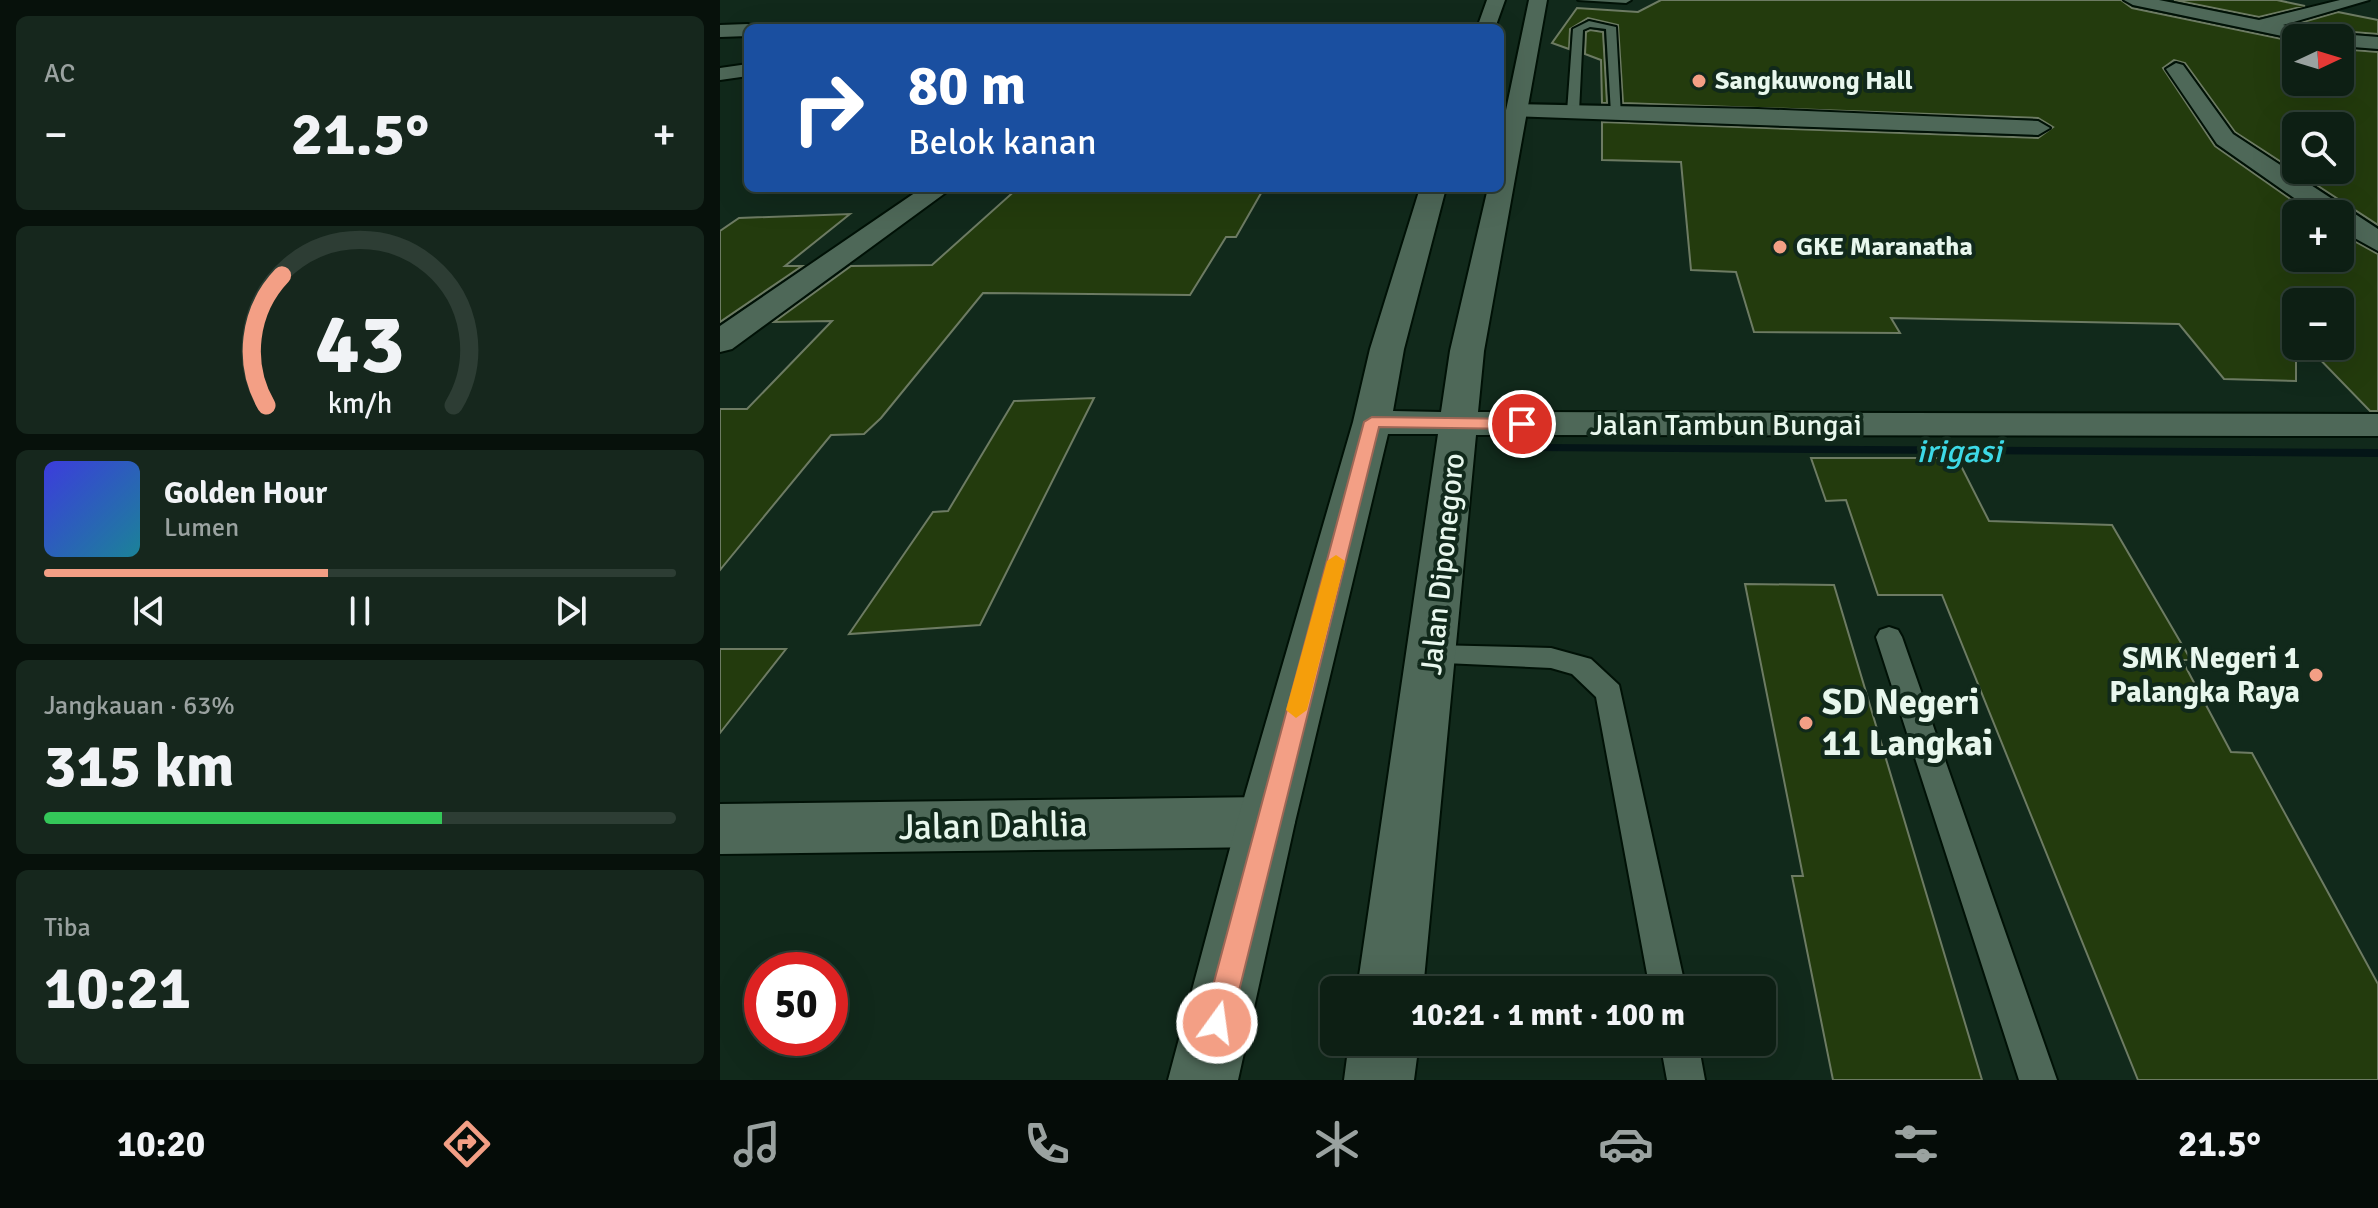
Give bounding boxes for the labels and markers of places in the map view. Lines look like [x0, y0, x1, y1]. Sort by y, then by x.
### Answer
place label: Sangkuwong Hall [1715, 65, 1913, 97]
marker: Sangkuwong Hall [1690, 72, 1708, 90]
place label: GKE Maranatha [1796, 231, 1973, 263]
marker: GKE Maranatha [1771, 238, 1789, 256]
pin [1488, 390, 1556, 458]
place label: SMK Negeri 1 Palangka Raya [2109, 640, 2300, 711]
marker: SMK Negeri 1 Palangka Raya [2307, 666, 2325, 684]
place label: SD Negeri 11 Langkai [1822, 680, 1993, 766]
marker: SD Negeri 11 Langkai [1797, 714, 1815, 732]

